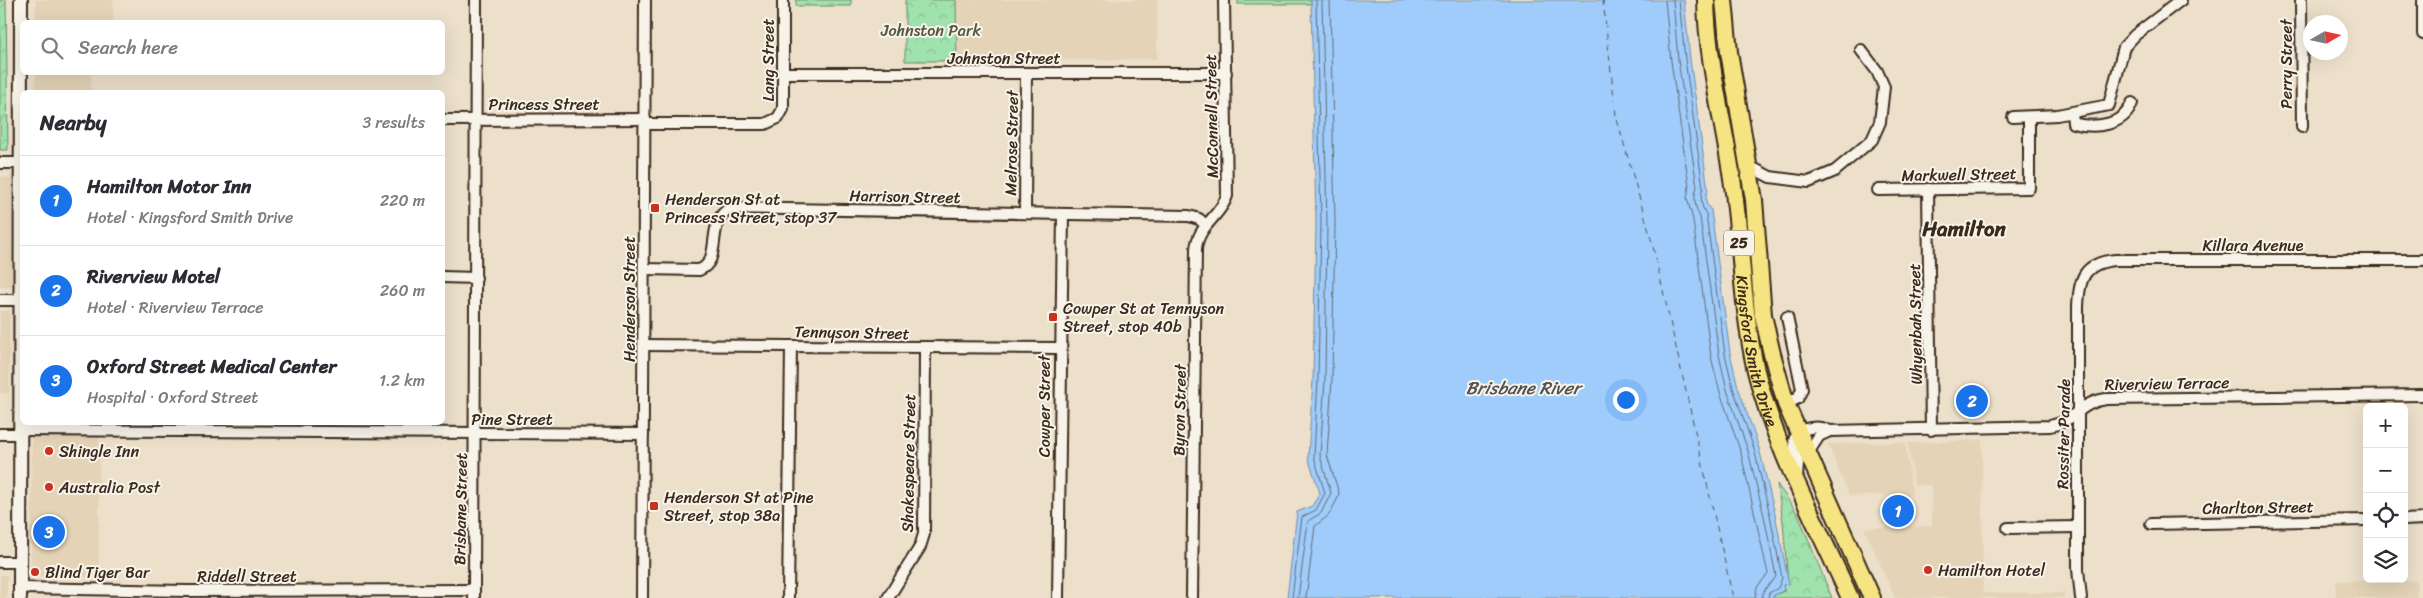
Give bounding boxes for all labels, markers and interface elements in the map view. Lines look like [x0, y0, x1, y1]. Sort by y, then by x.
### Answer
north arrow [2303, 15, 2348, 60]
park label: Johnston Park [880, 16, 981, 45]
street label: Perry Street [2272, 18, 2301, 109]
street label: Lang Street [754, 19, 783, 101]
search box [20, 20, 445, 75]
text: Search here [78, 31, 178, 64]
icon: search [38, 34, 66, 62]
street label: Johnston Street [946, 44, 1061, 73]
street label: McConnell Street [1196, 54, 1227, 178]
street label: Melrose Street [996, 89, 1027, 196]
street label: Princess Street [489, 90, 599, 119]
text: Nearby [40, 104, 106, 142]
text: 3 results [362, 108, 425, 137]
street label: Markwell Street [1901, 159, 2017, 190]
text: Hamilton Motor Inn [87, 170, 251, 203]
street label: Harrison Street [849, 181, 961, 212]
place label: Henderson St at Princess Street, stop 37 [665, 185, 837, 232]
text: 1 [53, 186, 59, 215]
text: 220 m [380, 186, 425, 215]
marker: Henderson St at Princess Street, stop 37 [649, 202, 661, 214]
text: Hotel · Kingsford Smith Drive [87, 203, 293, 232]
district label: Hamilton [1921, 210, 2006, 248]
road number: 25 [1724, 230, 1754, 256]
street label: Killara Avenue [2202, 231, 2304, 260]
street label: Henderson Street [615, 236, 644, 362]
text: Riverview Motel [87, 260, 220, 293]
street label: Whyenbah Street [1900, 263, 1931, 385]
street label: Kingsford Smith Drive [1727, 274, 1786, 431]
text: 2 [51, 276, 61, 305]
text: 260 m [380, 276, 425, 305]
text: Hotel · Riverview Terrace [87, 293, 264, 322]
place label: Cowper St at Tennyson Street, stop 40b [1063, 294, 1225, 341]
marker: Cowper St at Tennyson Street, stop 40b [1047, 311, 1059, 323]
street label: Tennyson Street [794, 317, 910, 348]
text: Oxford Street Medical Center [87, 350, 336, 383]
street label: Cowper Street [1030, 354, 1059, 457]
street label: Byron Street [1164, 363, 1195, 456]
text: 3 [52, 366, 60, 395]
text: 1.2 km [379, 366, 425, 395]
street label: Riverview Terrace [2104, 368, 2230, 399]
water label: Brisbane River [1466, 372, 1584, 404]
street label: Rossiter Parade [2048, 378, 2079, 489]
pin: 2 [1956, 382, 1988, 420]
text: Hospital · Oxford Street [87, 383, 258, 412]
your location [1613, 387, 1639, 413]
street label: Shakespeare Street [893, 393, 924, 533]
map controls [2363, 403, 2408, 583]
button: + [2363, 403, 2408, 448]
street label: Pine Street [471, 405, 553, 434]
place label: Shingle Inn [59, 437, 139, 466]
marker: Shingle Inn [43, 445, 55, 457]
button: − [2363, 448, 2408, 493]
street label: Brisbane Street [445, 452, 476, 566]
place label: Australia Post [58, 473, 160, 502]
marker: Australia Post [43, 481, 55, 493]
place label: Henderson St at Pine Street, stop 38a [664, 483, 814, 530]
pin: 1 [1882, 492, 1914, 530]
street label: Charlton Street [2202, 492, 2314, 523]
button: locate [2363, 493, 2408, 538]
marker: Henderson St at Pine Street, stop 38a [648, 500, 660, 512]
pin: 3 [33, 513, 65, 551]
button: layers [2363, 538, 2408, 583]
place label: Hamilton Hotel [1938, 556, 2045, 585]
place label: Blind Tiger Bar [45, 558, 151, 587]
street label: Riddell Street [197, 562, 297, 591]
marker: Hamilton Hotel [1922, 564, 1934, 576]
marker: Blind Tiger Bar [29, 566, 41, 578]

